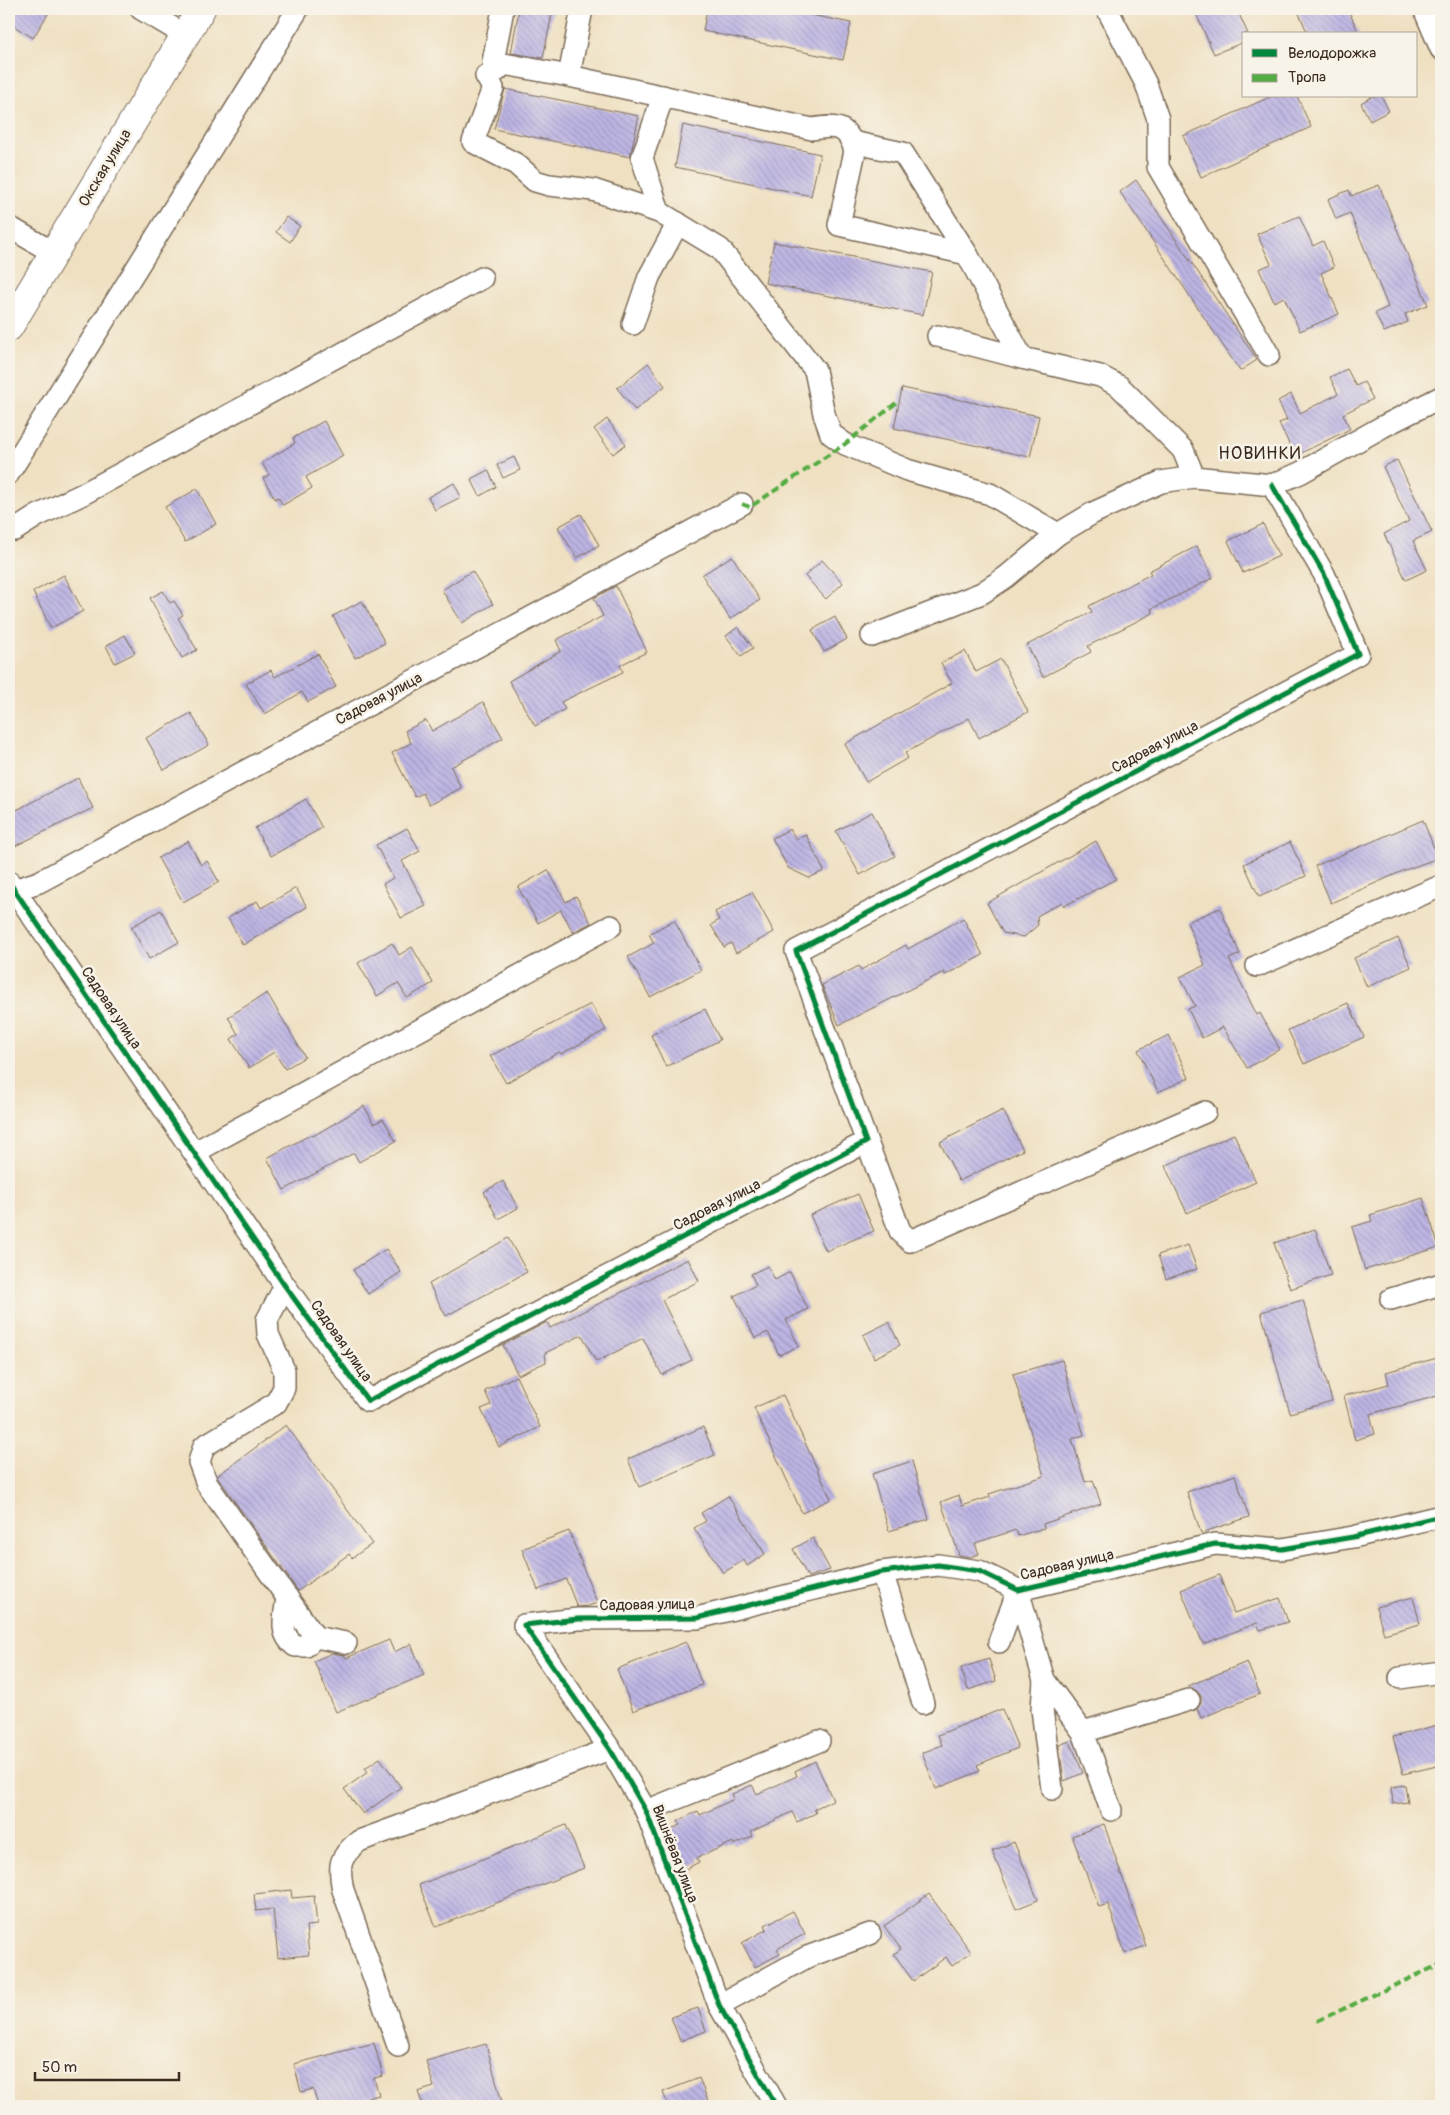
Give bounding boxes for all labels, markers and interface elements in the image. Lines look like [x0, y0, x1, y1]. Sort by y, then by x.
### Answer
legend [1242, 32, 1418, 98]
text: Велодорожка [1288, 44, 1376, 63]
text: Тропа [1288, 68, 1326, 87]
street label: Окская улица [74, 126, 136, 210]
district label: НОВИНКИ [1218, 442, 1302, 465]
street label: Садовая улица [332, 668, 426, 730]
street label: Садовая улица [1108, 716, 1202, 778]
street label: Садовая улица [76, 963, 146, 1053]
street label: Садовая улица [670, 1175, 764, 1235]
street label: Садовая улица [306, 1297, 376, 1385]
street label: Садовая улица [1018, 1545, 1116, 1585]
street label: Садовая улица [599, 1595, 695, 1615]
street label: Вишнёвая улица [648, 1802, 702, 1906]
scale bar [35, 2050, 179, 2082]
text: 50 m [42, 2058, 77, 2077]

